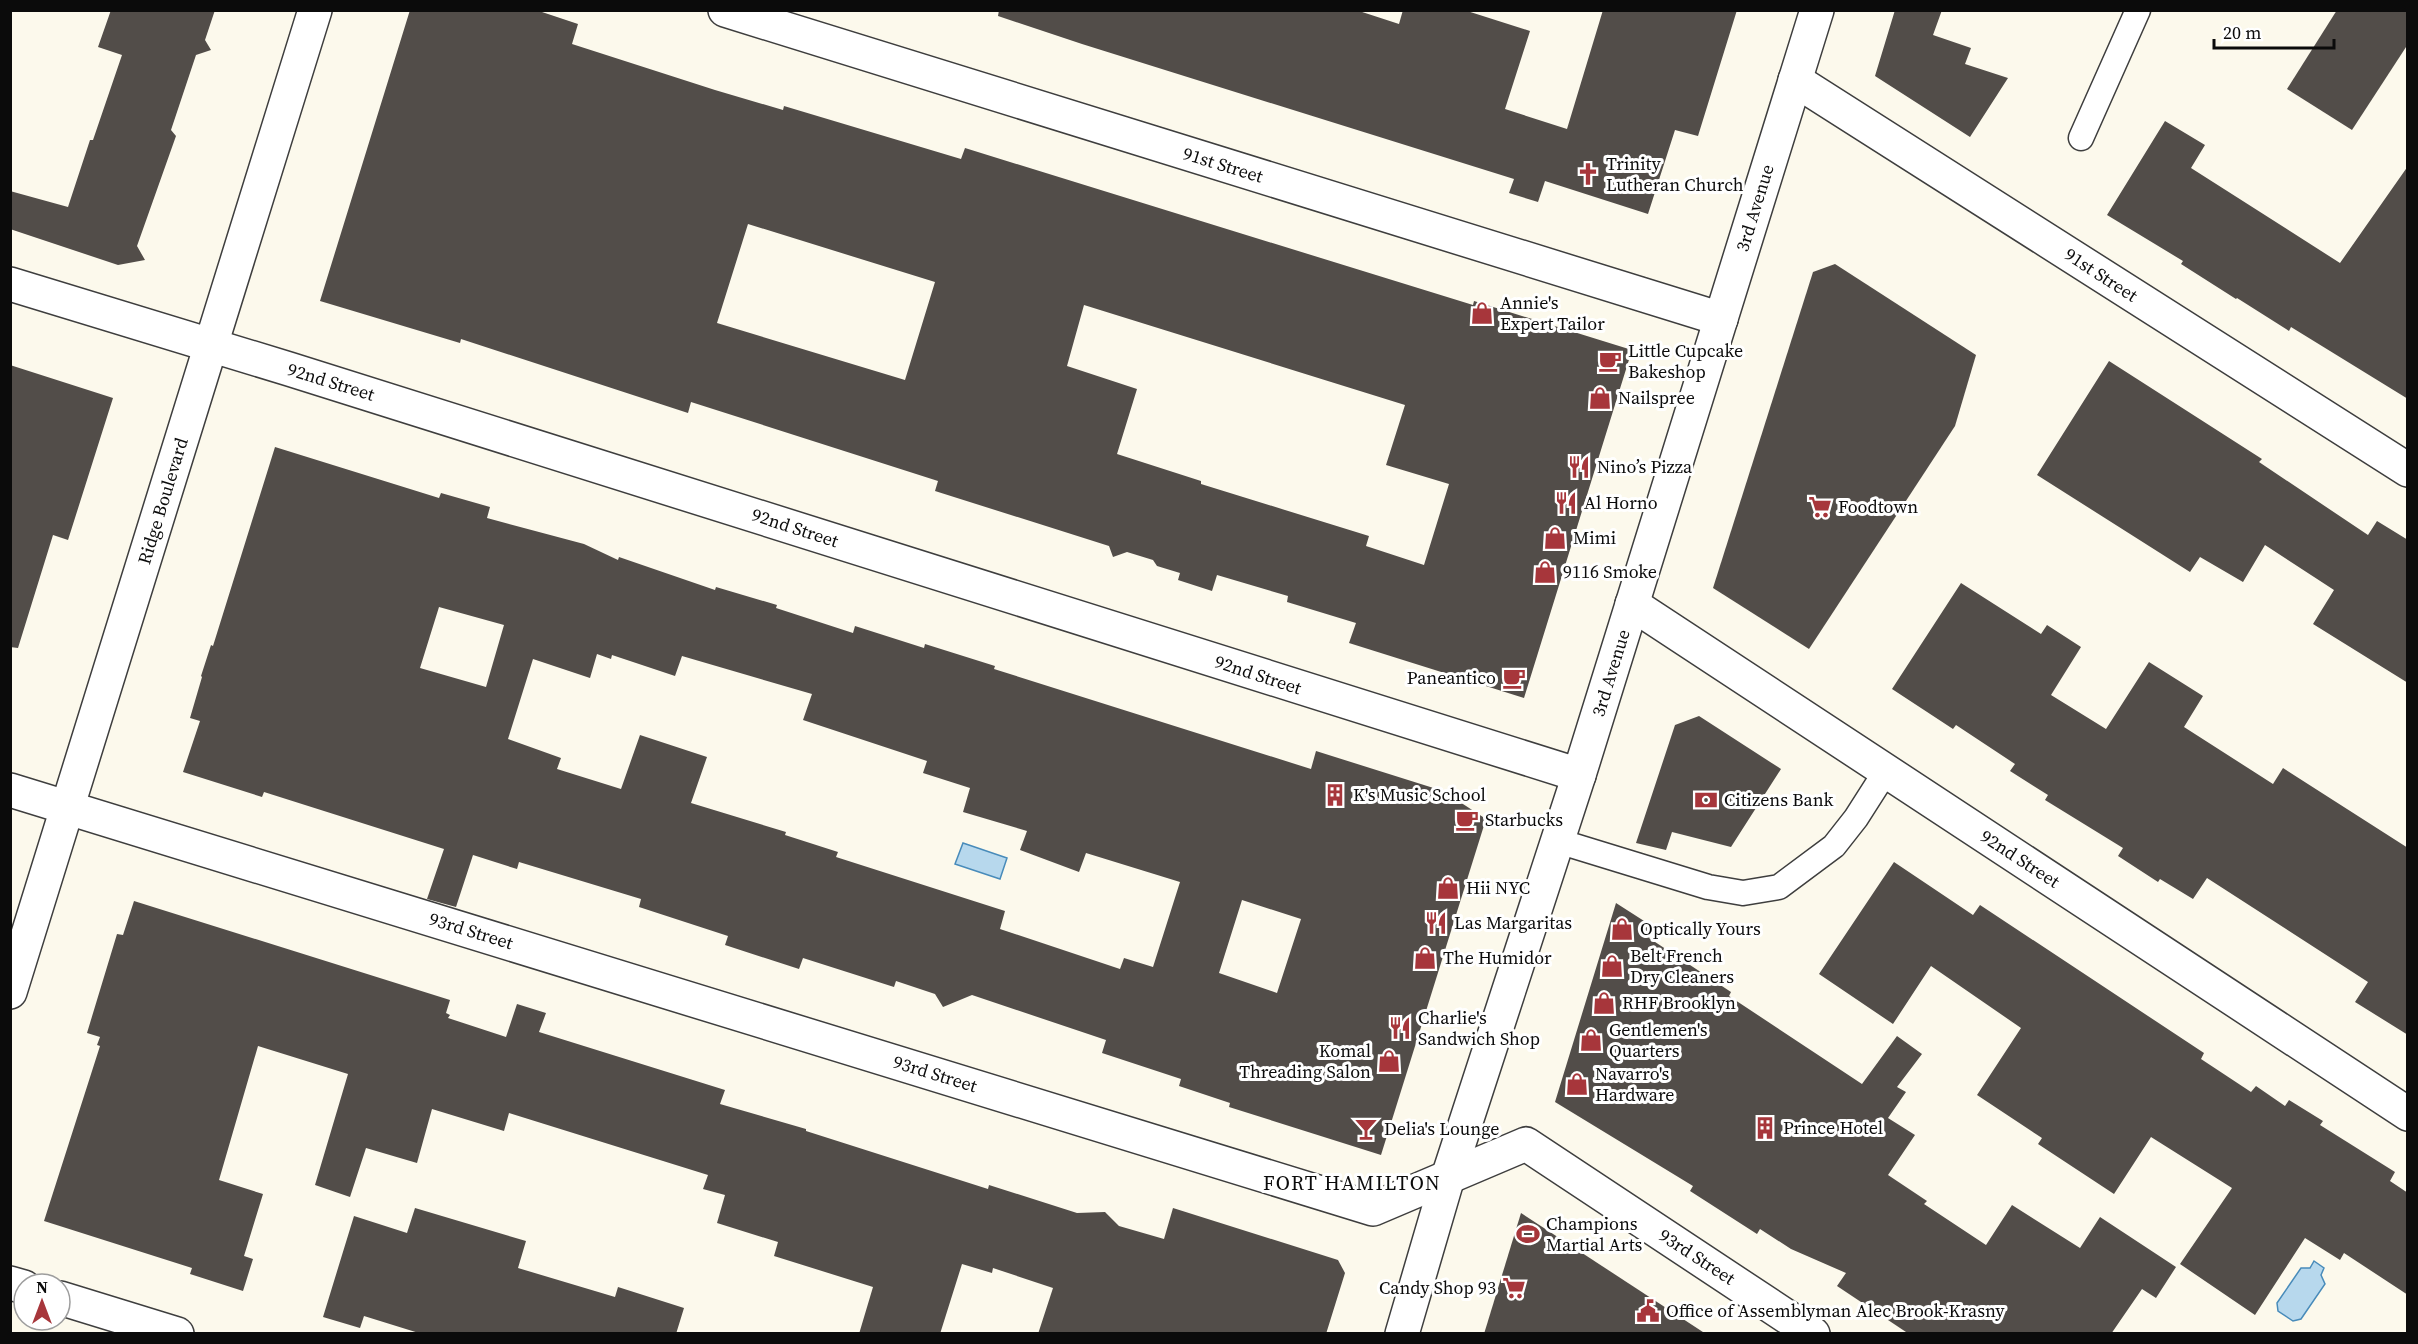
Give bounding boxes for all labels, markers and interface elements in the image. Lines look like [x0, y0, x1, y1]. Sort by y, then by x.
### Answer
scale bar [2214, 12, 2334, 50]
text: 20 m [2223, 20, 2261, 45]
street label: 91st Street [1180, 141, 1266, 189]
place label: Trinity Lutheran Church [1606, 151, 1744, 197]
church icon: Trinity Lutheran Church [1575, 161, 1601, 187]
street label: 3rd Avenue [1729, 161, 1780, 255]
street label: 91st Street [2060, 242, 2143, 308]
place label: Annie's Expert Tailor [1500, 290, 1605, 336]
shop icon: Annie's Expert Tailor [1469, 300, 1495, 326]
place label: Little Cupcake Bakeshop [1628, 338, 1743, 384]
cafe icon: Little Cupcake Bakeshop [1597, 348, 1623, 374]
street label: 92nd Street [285, 356, 378, 407]
shop icon: Nailspree [1587, 385, 1613, 411]
place label: Nailspree [1618, 385, 1695, 410]
street label: Ridge Boulevard [131, 435, 194, 567]
restaurant icon: Nino’s Pizza [1566, 454, 1592, 480]
place label: Nino’s Pizza [1597, 454, 1693, 479]
restaurant icon: Al Horno [1553, 490, 1579, 516]
place label: Al Horno [1584, 490, 1658, 515]
supermarket icon: Foodtown [1807, 494, 1833, 520]
place label: Foodtown [1838, 494, 1918, 519]
street label: 92nd Street [749, 502, 842, 553]
shop icon: Mimi [1542, 525, 1568, 551]
place label: Mimi [1573, 525, 1616, 550]
shop icon: 9116 Smoke [1532, 559, 1558, 585]
place label: 9116 Smoke [1563, 559, 1657, 584]
street label: 3rd Avenue [1585, 626, 1636, 720]
street label: 92nd Street [1212, 649, 1305, 700]
place label: Paneantico [1407, 665, 1496, 690]
cafe icon: Paneantico [1501, 665, 1527, 691]
building icon: K's Music School [1322, 782, 1348, 808]
place label: K's Music School [1353, 782, 1486, 807]
bank icon: Citizens Bank [1693, 787, 1719, 813]
place label: Citizens Bank [1724, 787, 1834, 812]
cafe icon: Starbucks [1454, 807, 1480, 833]
place label: Starbucks [1485, 807, 1563, 832]
street label: 92nd Street [1976, 824, 2065, 894]
shop icon: Hii NYC [1435, 875, 1461, 901]
place label: Hii NYC [1466, 875, 1530, 900]
street label: 93rd Street [426, 906, 516, 955]
restaurant icon: Las Margaritas [1423, 910, 1449, 936]
place label: Las Margaritas [1454, 910, 1572, 935]
shop icon: Optically Yours [1609, 916, 1635, 942]
place label: Optically Yours [1640, 916, 1761, 941]
place label: Belt French Dry Cleaners [1630, 943, 1734, 989]
shop icon: The Humidor [1412, 945, 1438, 971]
place label: The Humidor [1443, 945, 1552, 970]
shop icon: Belt French Dry Cleaners [1599, 953, 1625, 979]
shop icon: RHF Brooklyn [1591, 990, 1617, 1016]
place label: RHF Brooklyn [1622, 990, 1736, 1015]
place label: Charlie's Sandwich Shop [1418, 1005, 1540, 1051]
restaurant icon: Charlie's Sandwich Shop [1387, 1015, 1413, 1041]
place label: Gentlemen's Quarters [1609, 1017, 1708, 1063]
shop icon: Gentlemen's Quarters [1578, 1027, 1604, 1053]
place label: Komal Threading Salon [1239, 1038, 1371, 1084]
shop icon: Komal Threading Salon [1376, 1048, 1402, 1074]
street label: 93rd Street [890, 1049, 980, 1098]
place label: Navarro's Hardware [1595, 1061, 1675, 1107]
shop icon: Navarro's Hardware [1564, 1071, 1590, 1097]
building icon: Prince Hotel [1752, 1115, 1778, 1141]
place label: Prince Hotel [1783, 1115, 1883, 1140]
bar icon: Delia's Lounge [1353, 1116, 1379, 1142]
place label: Delia's Lounge [1384, 1116, 1500, 1141]
district label: FORT HAMILTON [1263, 1169, 1441, 1197]
place label: Champions Martial Arts [1546, 1211, 1643, 1257]
sports icon: Champions Martial Arts [1515, 1221, 1541, 1247]
street label: 93rd Street [1654, 1223, 1740, 1291]
north arrow [12, 1272, 72, 1332]
place label: Candy Shop 93 [1379, 1275, 1496, 1300]
supermarket icon: Candy Shop 93 [1501, 1275, 1527, 1301]
text: N [36, 1276, 48, 1298]
public building icon: Office of Assemblyman Alec Brook-Krasny [1635, 1298, 1661, 1324]
place label: Office of Assemblyman Alec Brook-Krasny [1666, 1298, 2005, 1323]

